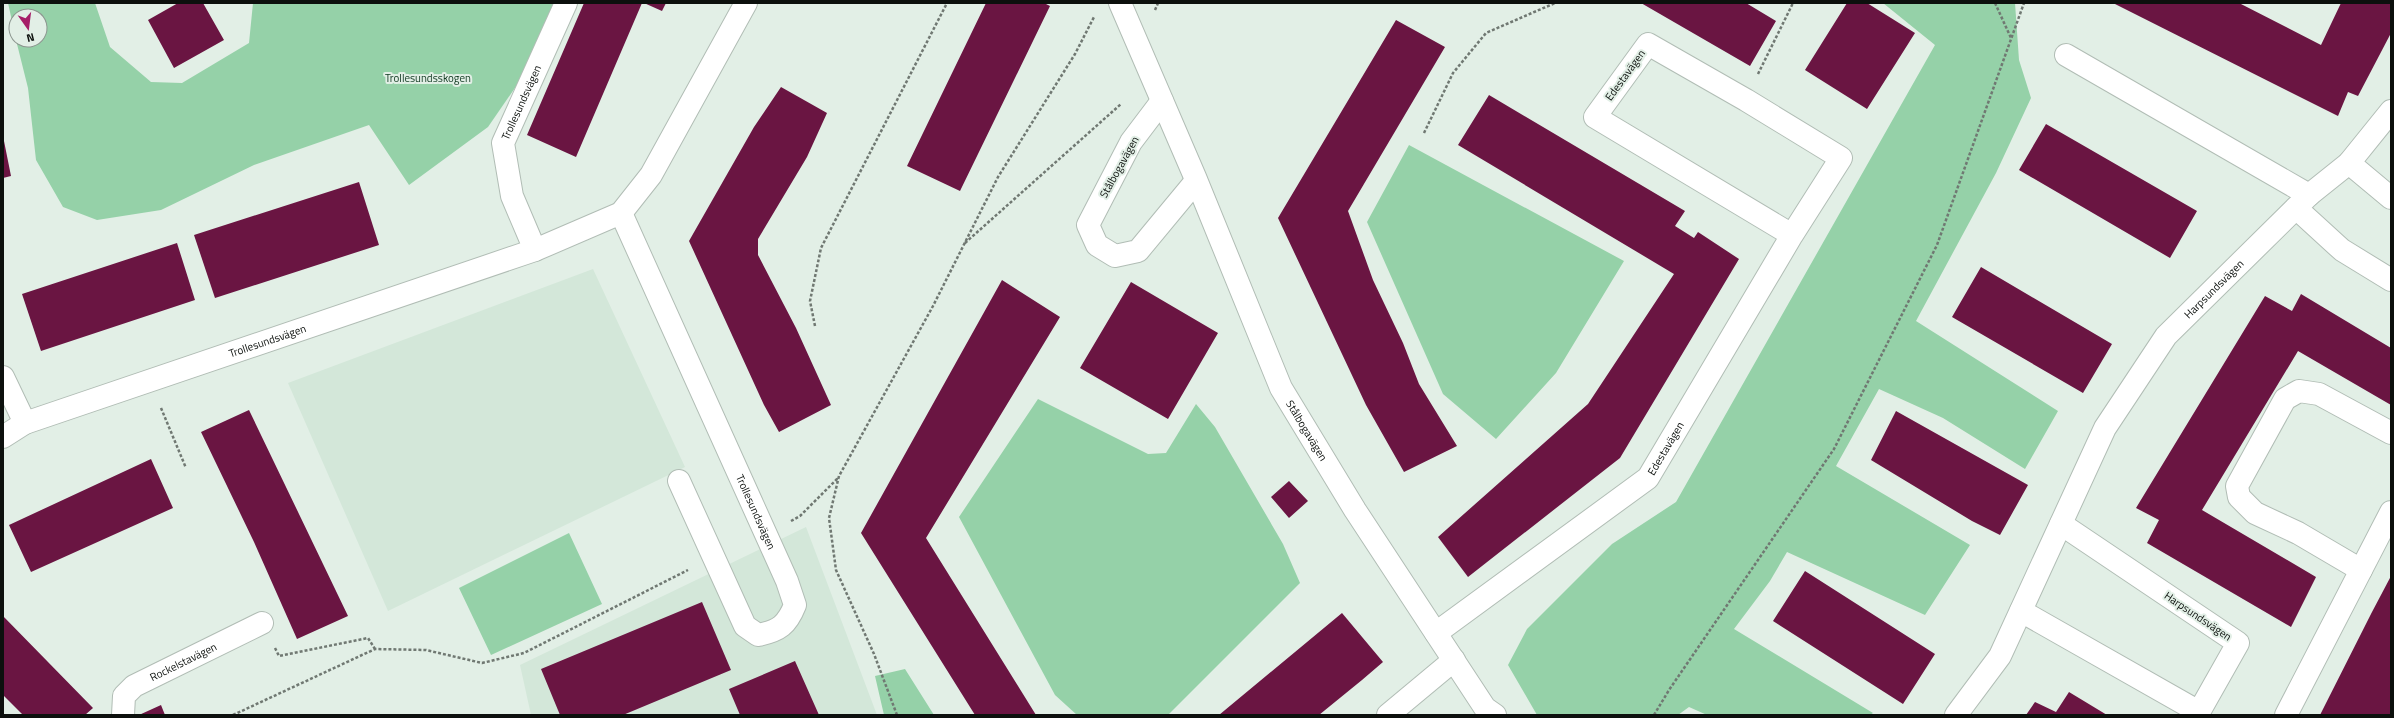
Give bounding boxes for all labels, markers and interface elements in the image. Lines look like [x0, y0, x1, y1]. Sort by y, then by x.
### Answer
north arrow [8, 8, 48, 48]
text: N [25, 29, 36, 46]
street label: Edestavägen [1601, 46, 1649, 104]
street label: Trollesundsvägen [497, 62, 545, 142]
park label: Trollesundsskogen [385, 70, 471, 86]
street label: Stålbogavägen [1095, 133, 1143, 201]
street label: Harpsundsvägen [2180, 256, 2247, 322]
street label: Trollesundsvägen [227, 320, 308, 361]
street label: Stålbogavägen [1282, 397, 1331, 464]
street label: Edestavägen [1643, 419, 1688, 478]
street label: Trollesundsvägen [732, 472, 780, 552]
street label: Harpsundsvägen [2161, 588, 2235, 645]
street label: Rockelstavägen [147, 638, 219, 685]

